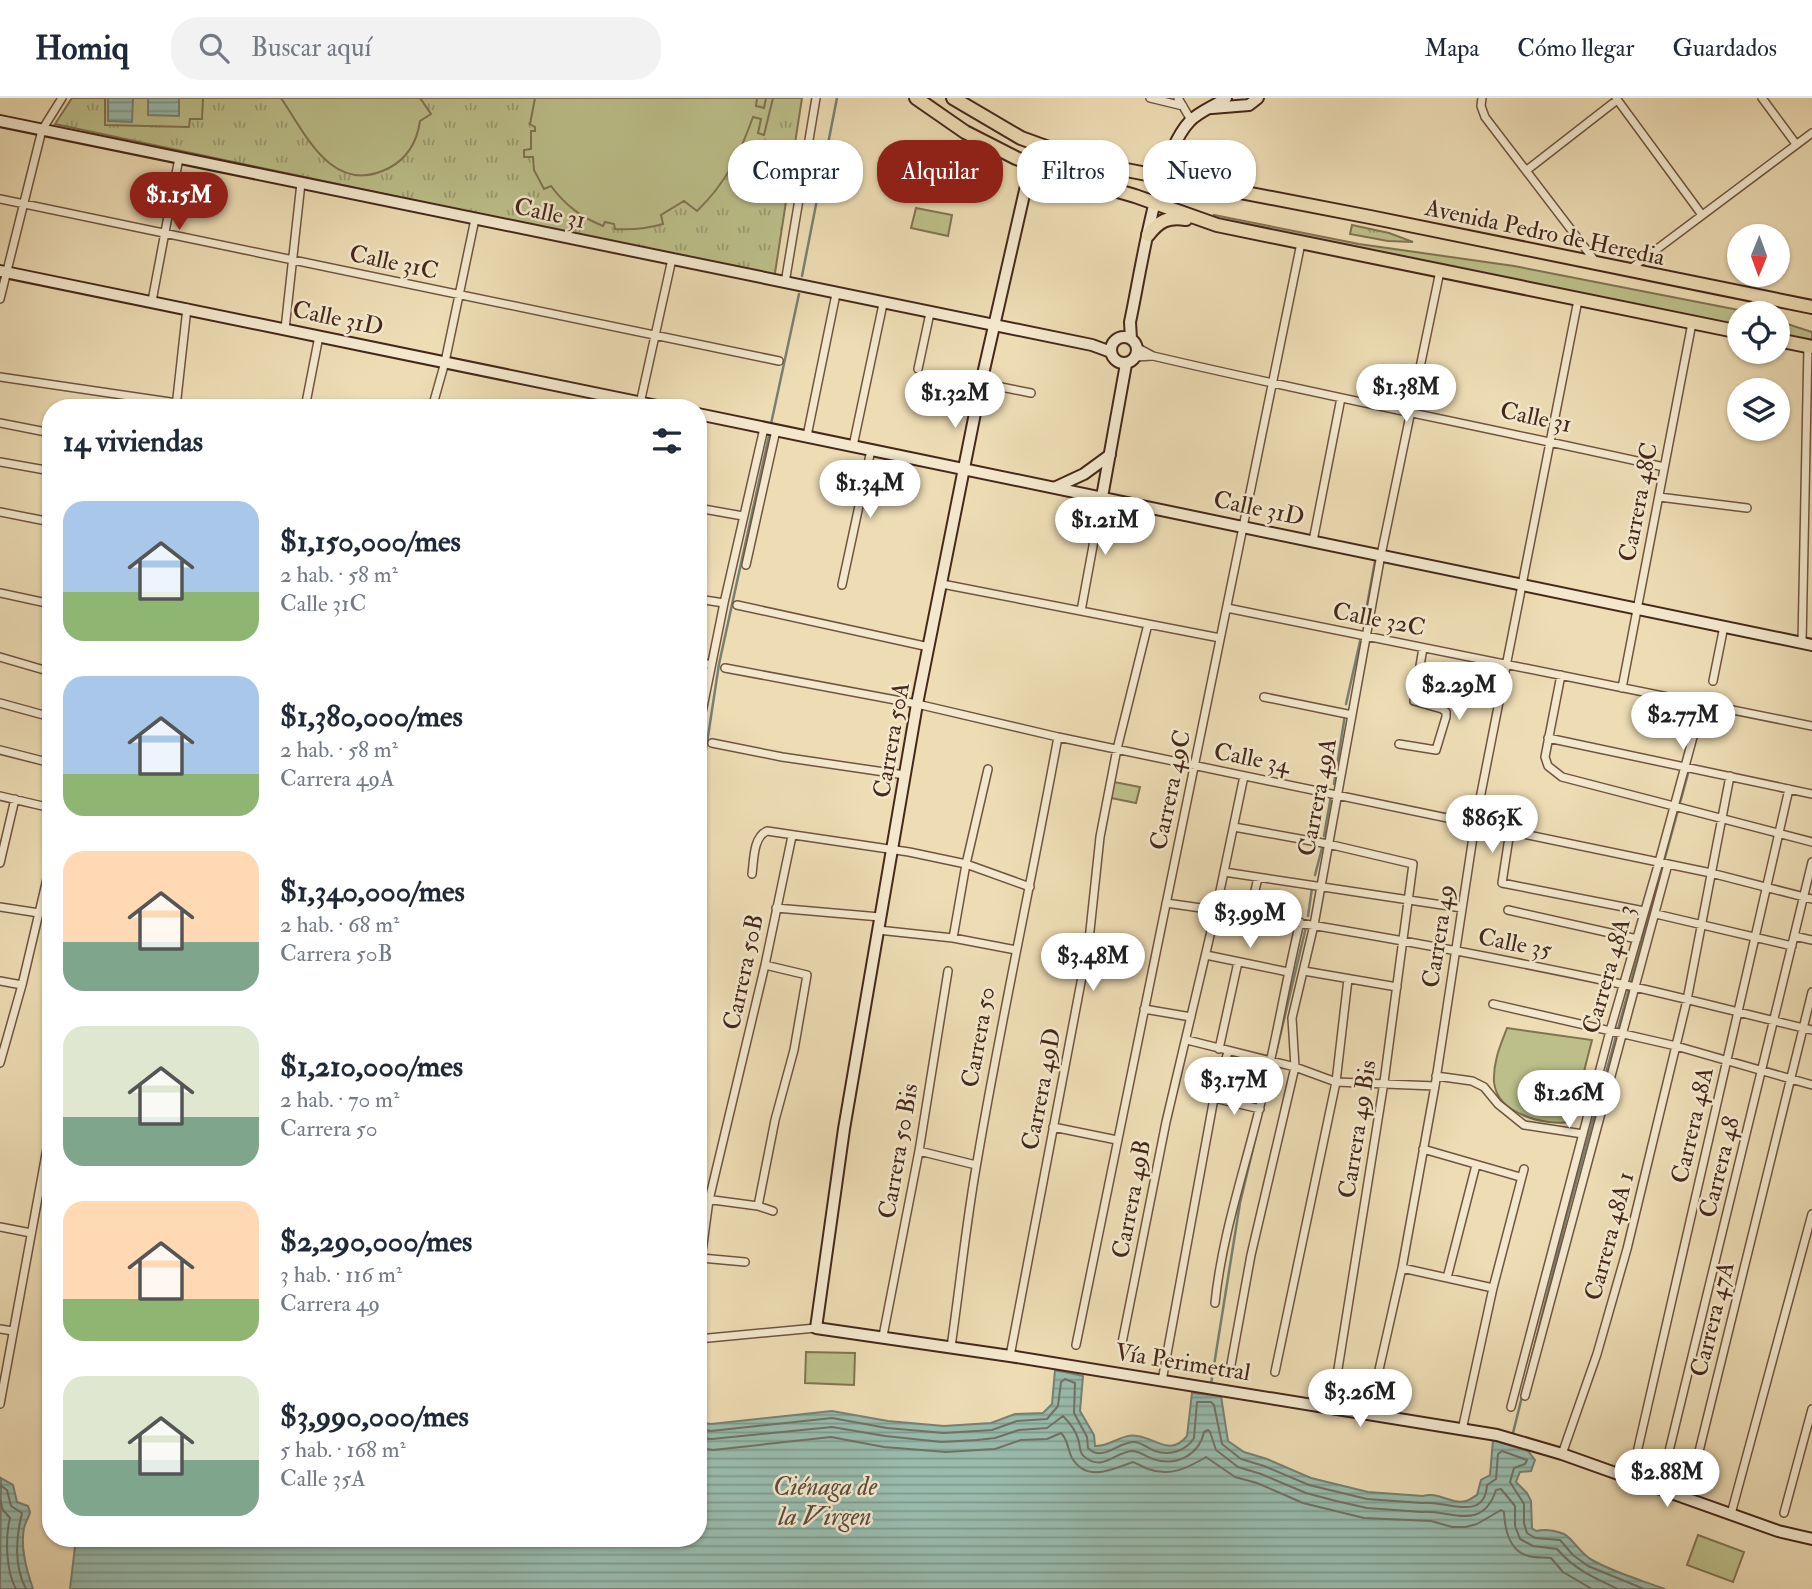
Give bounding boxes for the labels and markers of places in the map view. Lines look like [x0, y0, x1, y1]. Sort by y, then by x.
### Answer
pin: $1.15M [122, 172, 236, 232]
pin: $1.38M [1349, 364, 1463, 424]
pin: $1.32M [898, 370, 1012, 430]
pin: $1.34M [813, 460, 927, 520]
pin: $1.21M [1048, 498, 1162, 557]
pin: $2.29M [1402, 662, 1516, 722]
pin: $2.77M [1626, 692, 1740, 752]
pin: $863K [1443, 796, 1541, 855]
pin: $3.99M [1193, 890, 1307, 950]
pin: $3.48M [1036, 934, 1150, 993]
pin: $3.17M [1177, 1058, 1291, 1117]
pin: $1.26M [1512, 1070, 1626, 1130]
pin: $3.26M [1303, 1370, 1417, 1429]
pin: $2.88M [1610, 1450, 1724, 1509]

